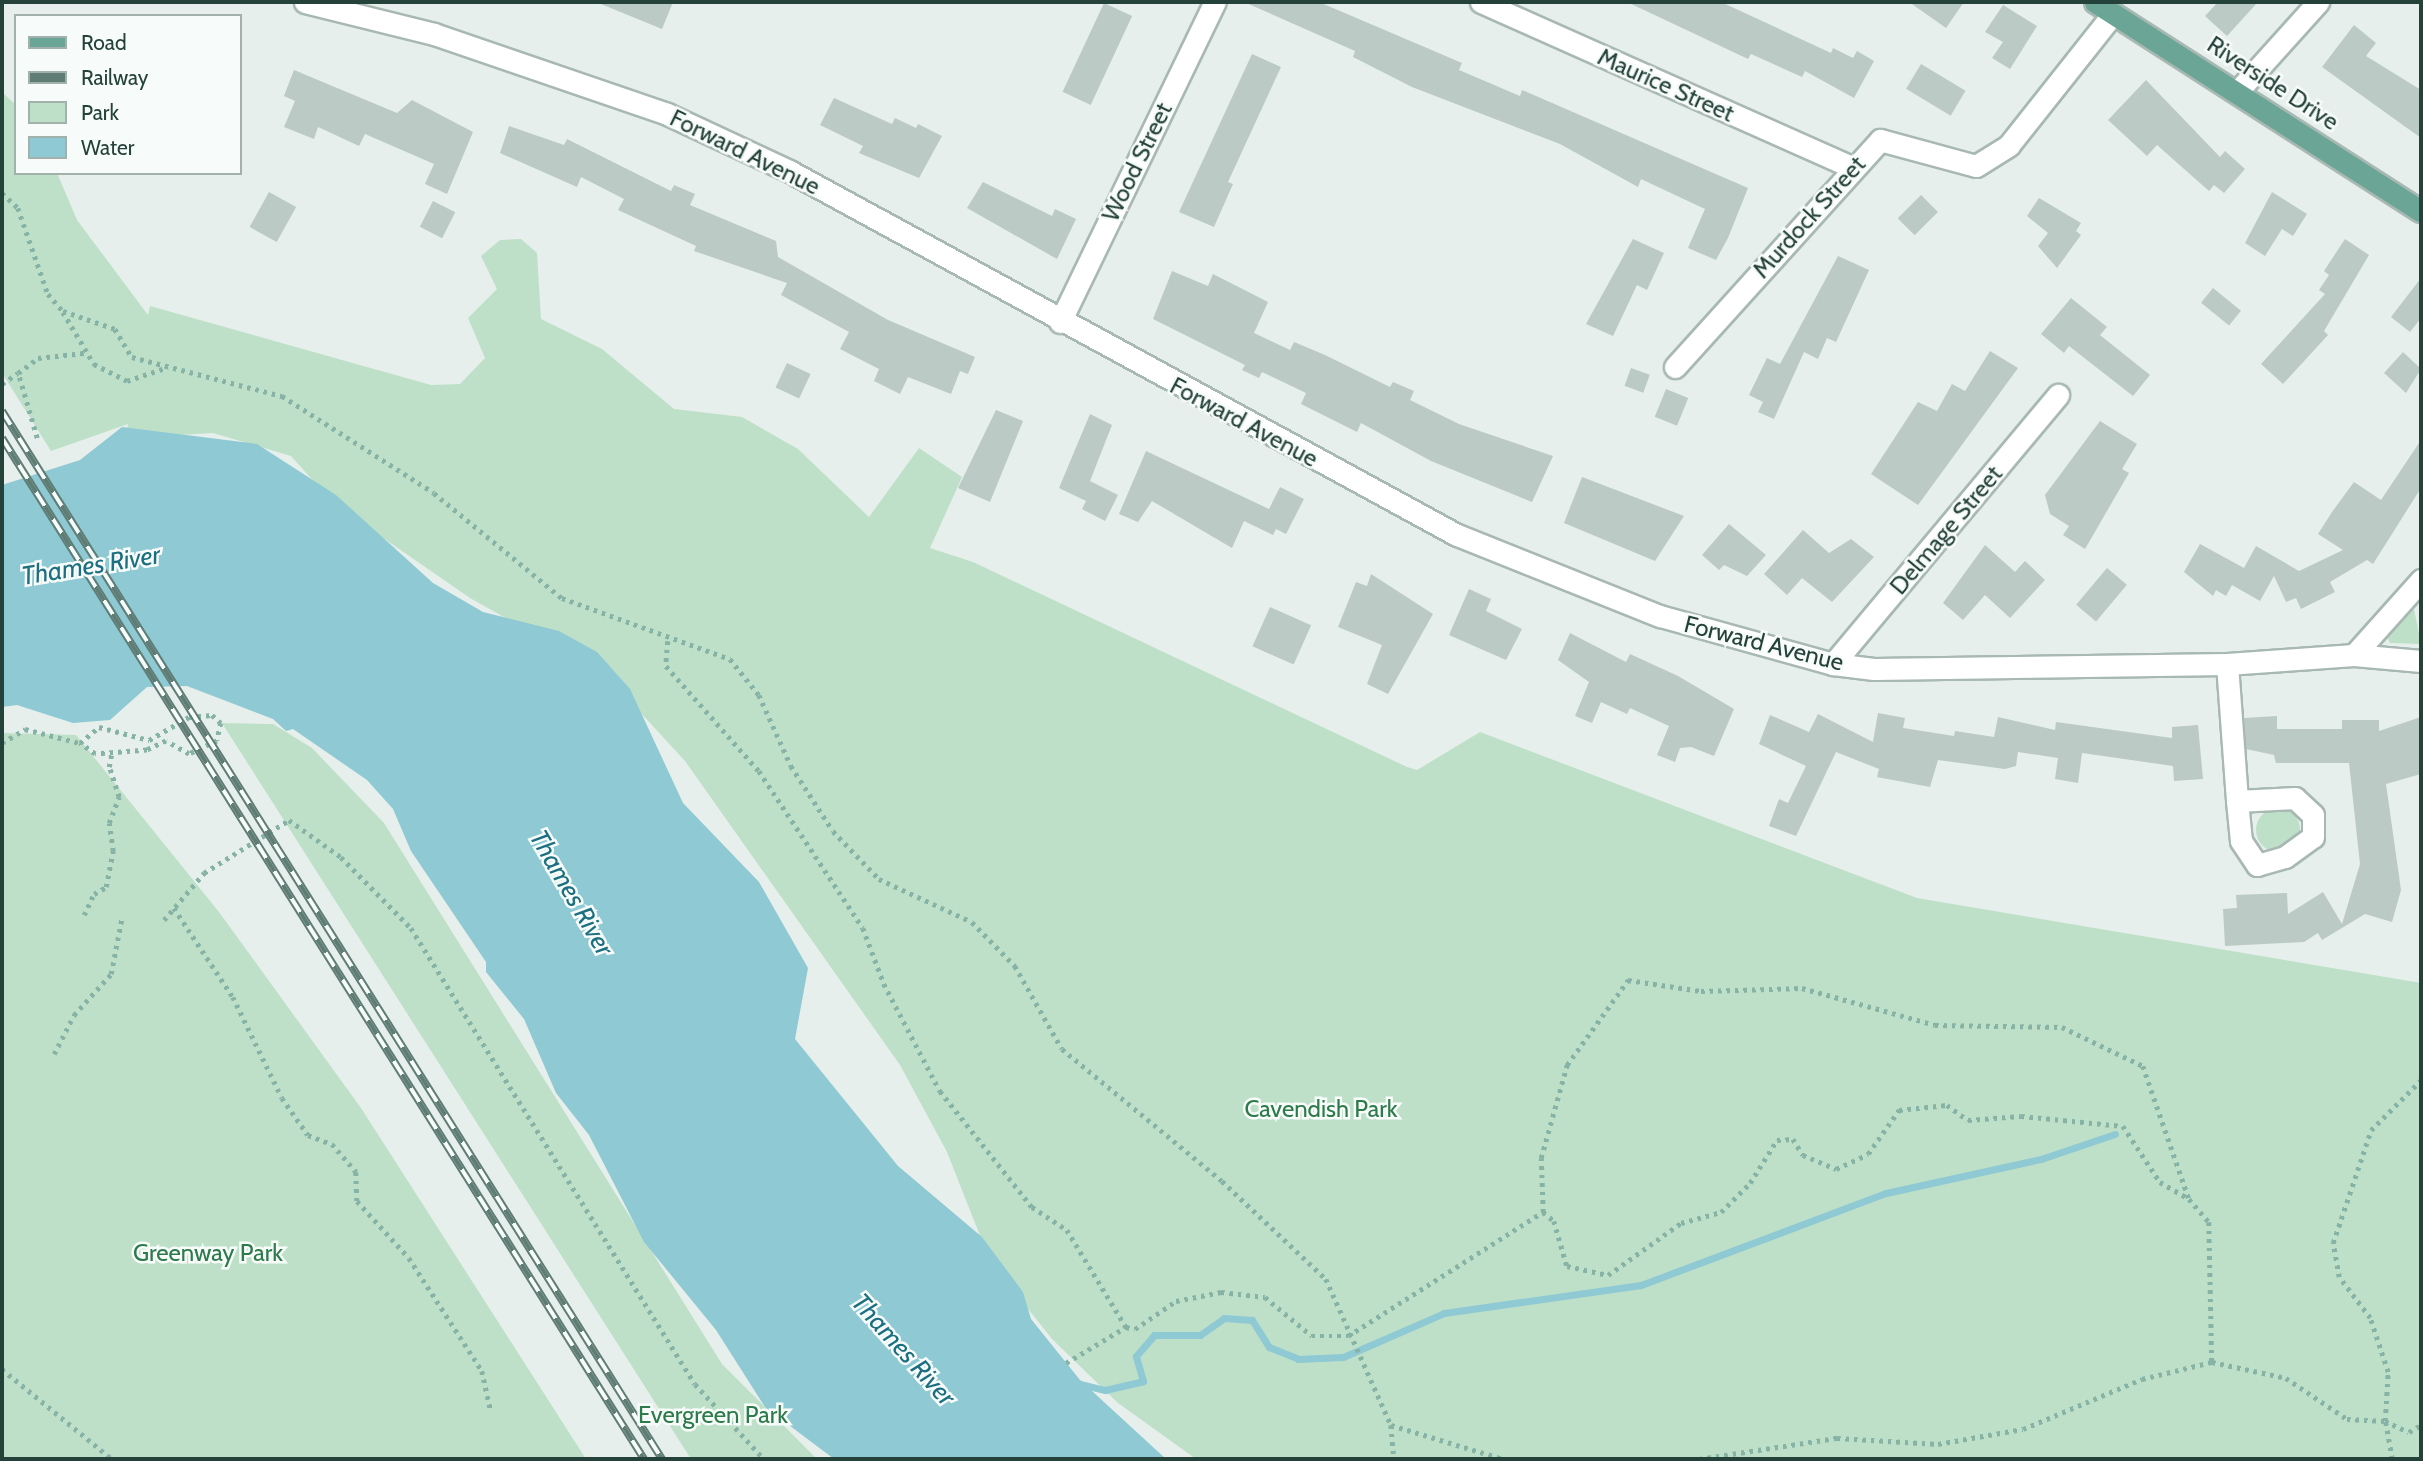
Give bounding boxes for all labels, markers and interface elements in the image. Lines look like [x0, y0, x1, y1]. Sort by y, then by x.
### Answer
legend [14, 14, 242, 175]
text: Road [81, 30, 127, 55]
street label: Riverside Drive [2202, 30, 2344, 136]
street label: Maurice Street [1593, 42, 1739, 128]
text: Railway [81, 65, 148, 90]
street label: Wood Street [1096, 98, 1178, 226]
text: Park [81, 100, 119, 125]
street label: Forward Avenue [665, 103, 825, 201]
text: Water [81, 135, 134, 160]
street label: Murdock Street [1747, 150, 1871, 284]
street label: Forward Avenue [1165, 371, 1323, 473]
street label: Delmage Street [1884, 460, 2008, 600]
water label: Thames River [19, 540, 163, 592]
street label: Forward Avenue [1681, 609, 1847, 677]
water label: Thames River [522, 825, 620, 961]
park label: Cavendish Park [1244, 1095, 1398, 1123]
park label: Greenway Park [133, 1239, 283, 1267]
water label: Thames River [845, 1288, 961, 1412]
park label: Evergreen Park [638, 1401, 788, 1429]

